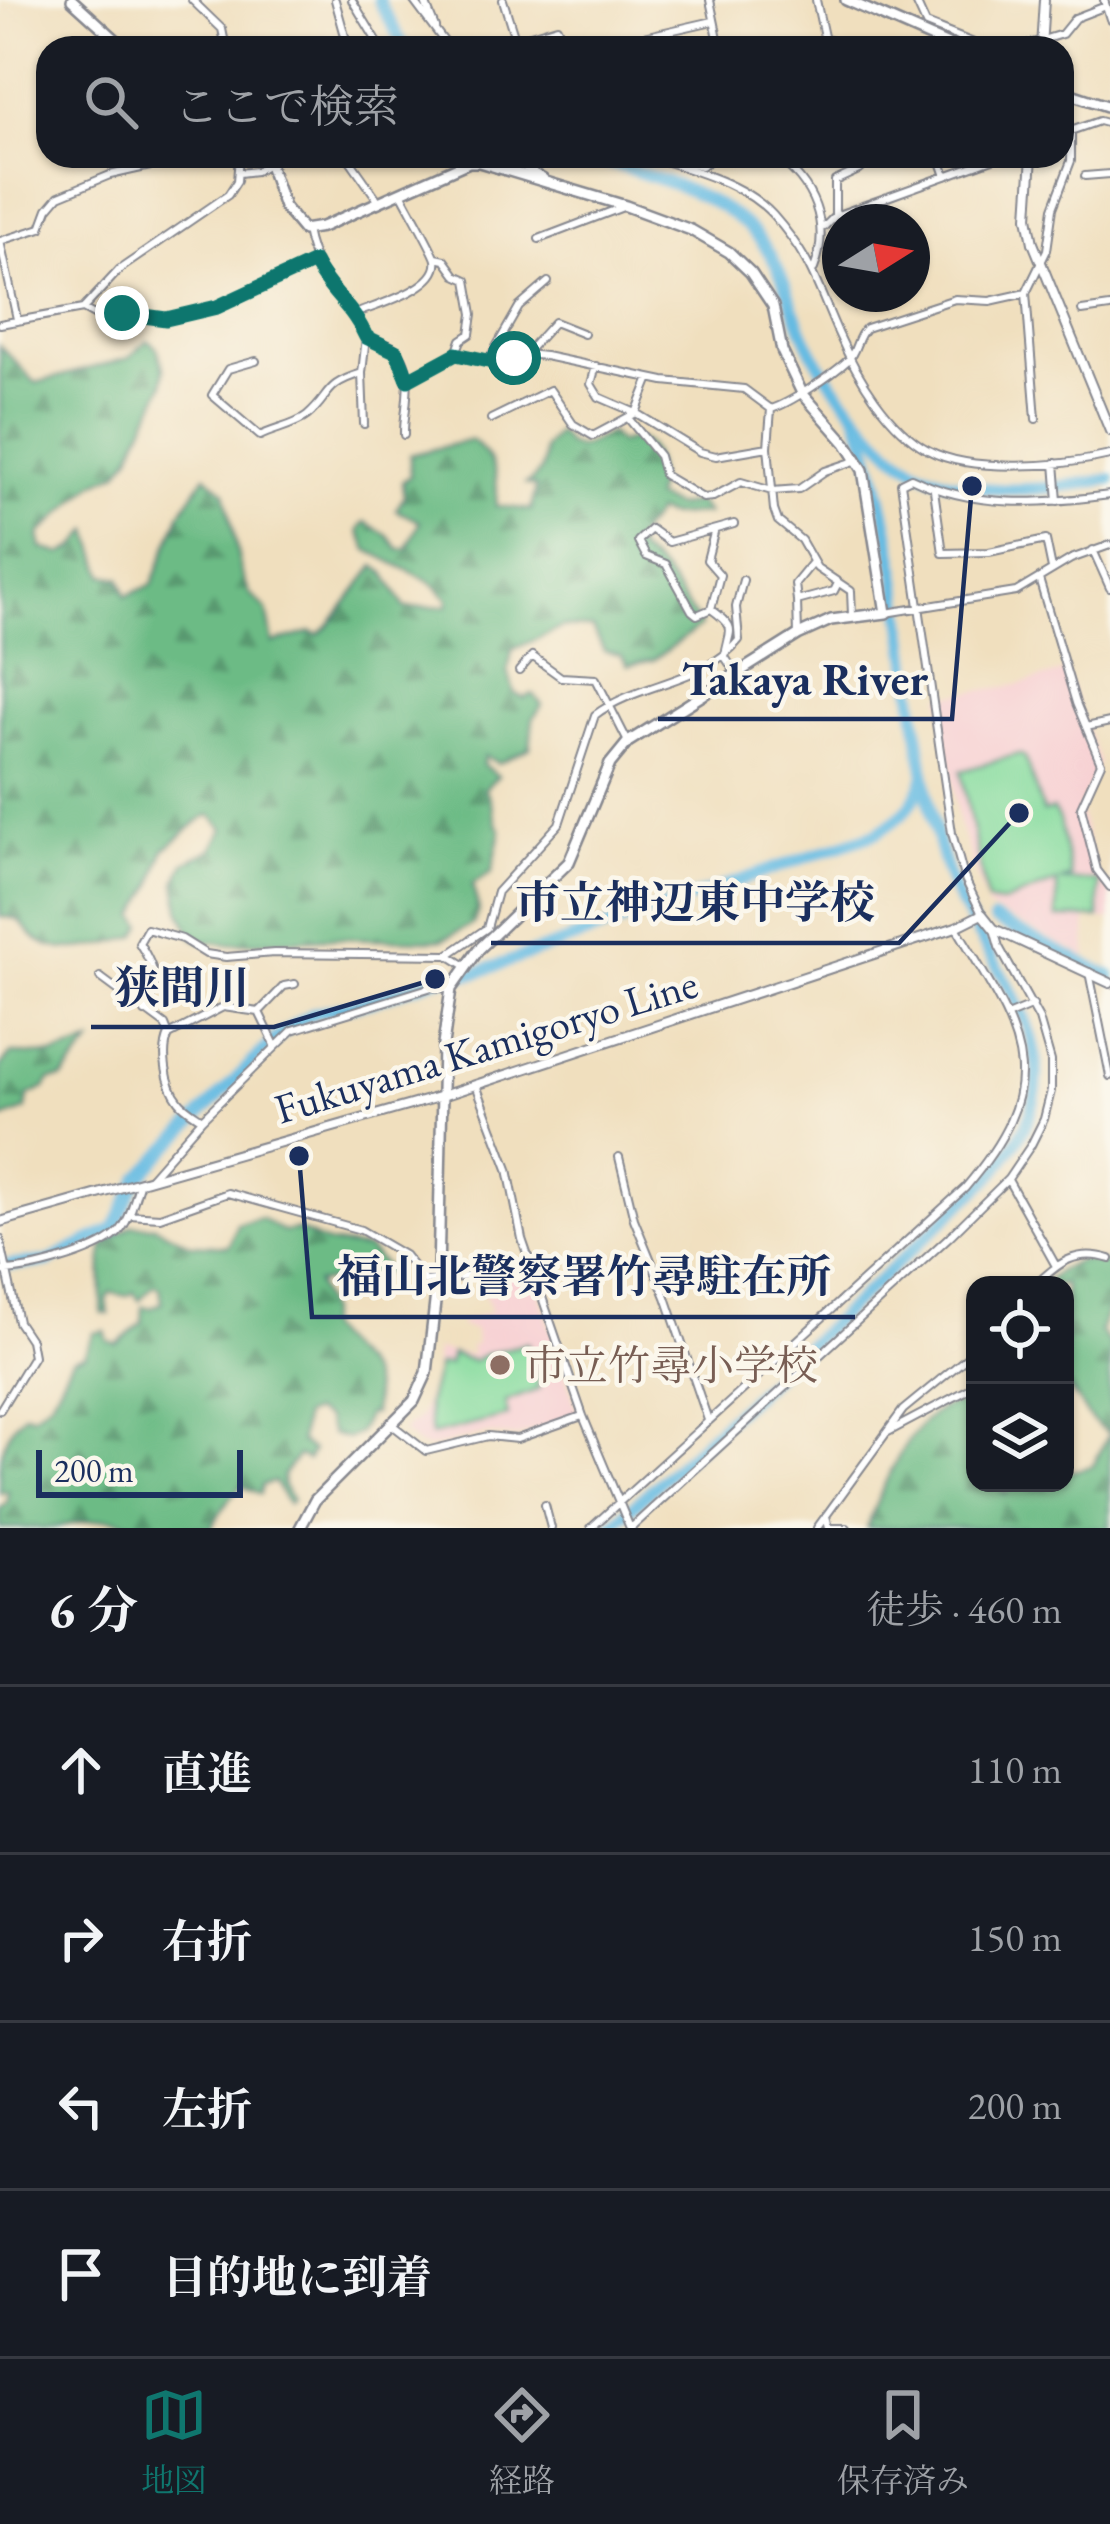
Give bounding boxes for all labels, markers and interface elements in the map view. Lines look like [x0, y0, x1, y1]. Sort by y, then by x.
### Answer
search box [36, 36, 1074, 168]
icon: search [78, 69, 144, 135]
text: ここで検索 [174, 77, 399, 135]
north arrow [822, 204, 930, 312]
route end [95, 286, 149, 340]
route start [487, 331, 541, 385]
callout: Takaya River [658, 638, 952, 719]
text: Takaya River [682, 650, 928, 708]
callout: 市立神辺東中学校 [491, 862, 899, 943]
text: 市立神辺東中学校 [515, 873, 875, 931]
callout: 狭間川 [91, 946, 274, 1027]
street label: Fukuyama Kamigoryo Line [268, 956, 704, 1136]
text: 狭間川 [114, 958, 250, 1016]
callout: 福山北警察署竹尋駐在所 [312, 1236, 855, 1317]
text: 福山北警察署竹尋駐在所 [336, 1247, 832, 1305]
map controls [966, 1276, 1074, 1492]
button: locate [966, 1276, 1074, 1384]
place label: 市立竹尋小学校 [524, 1338, 818, 1393]
marker: 市立竹尋小学校 [487, 1352, 513, 1378]
button: layers [966, 1384, 1074, 1492]
scale bar [36, 1444, 243, 1497]
text: 200 m [54, 1449, 134, 1492]
text: 6 分 [48, 1577, 138, 1643]
text: 徒歩 · 460 m [866, 1584, 1062, 1635]
icon: ahead [48, 1737, 114, 1803]
text: 直進 [162, 1744, 252, 1802]
text: 110 m [968, 1744, 1062, 1795]
icon: right [48, 1905, 114, 1971]
text: 右折 [162, 1912, 252, 1970]
text: 150 m [968, 1912, 1062, 1963]
icon: left [48, 2073, 114, 2139]
text: 左折 [162, 2080, 252, 2138]
text: 200 m [968, 2080, 1062, 2131]
icon: arrive [48, 2241, 114, 2307]
text: 目的地に到着 [162, 2248, 432, 2306]
tab: 地図 [141, 2382, 207, 2502]
tab: 経路 [489, 2382, 555, 2502]
tab: 保存済み [837, 2382, 969, 2502]

